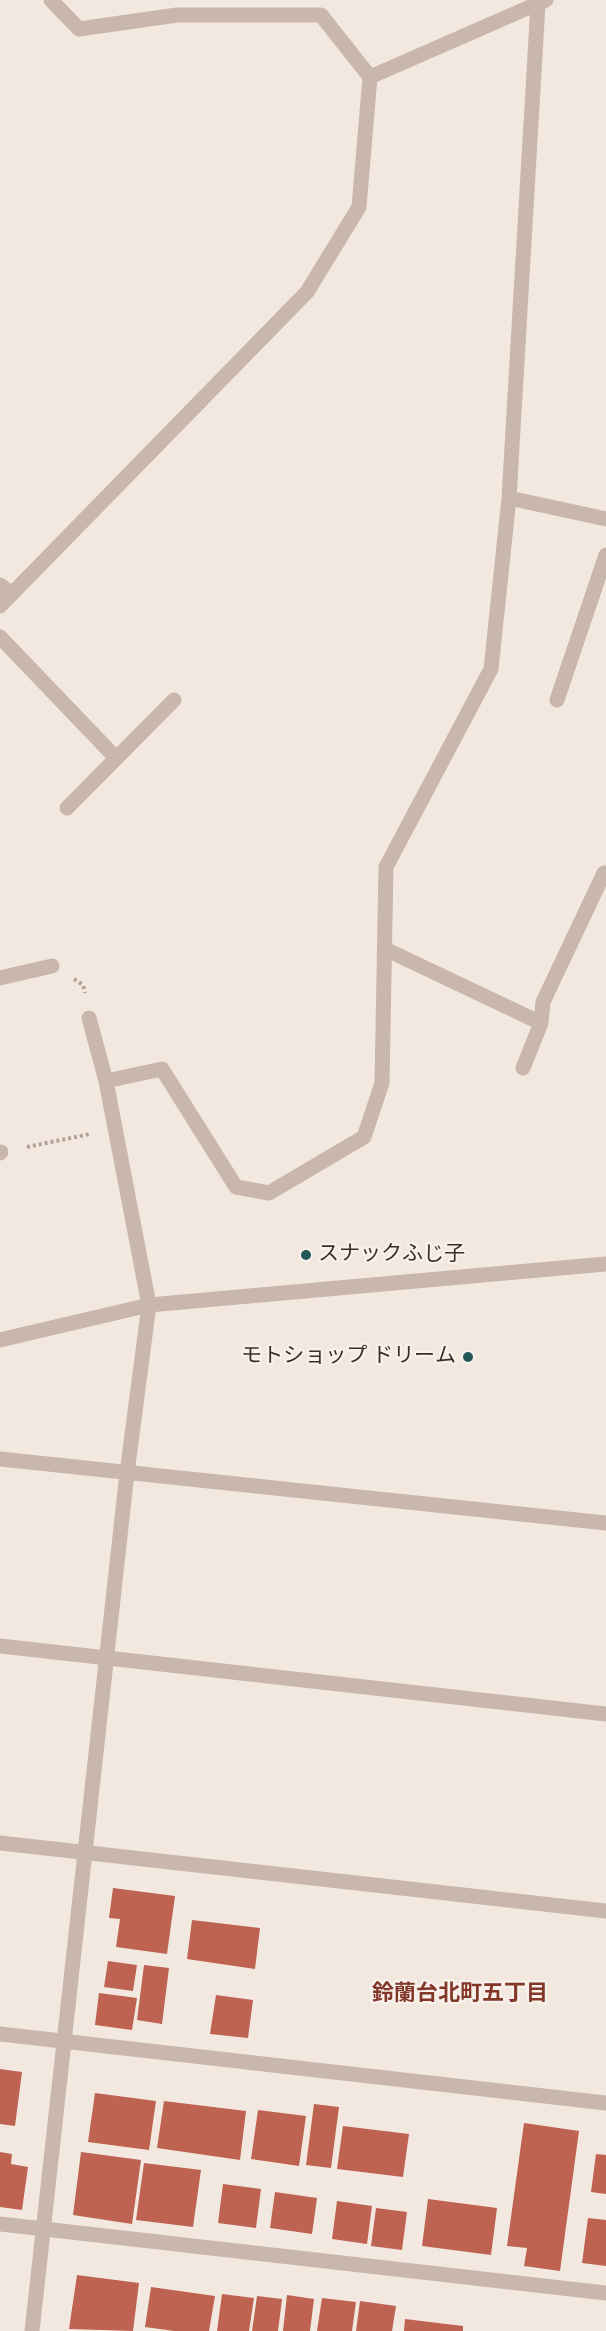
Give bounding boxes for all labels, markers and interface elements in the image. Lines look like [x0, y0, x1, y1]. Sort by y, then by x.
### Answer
place label: スナックふじ子 [318, 1242, 465, 1268]
marker: スナックふじ子 [299, 1248, 313, 1262]
place label: モトショップ ドリーム [241, 1344, 456, 1370]
marker: モトショップ ドリーム [461, 1350, 475, 1364]
district label: 鈴蘭台北町五丁目 [372, 1981, 548, 2007]

